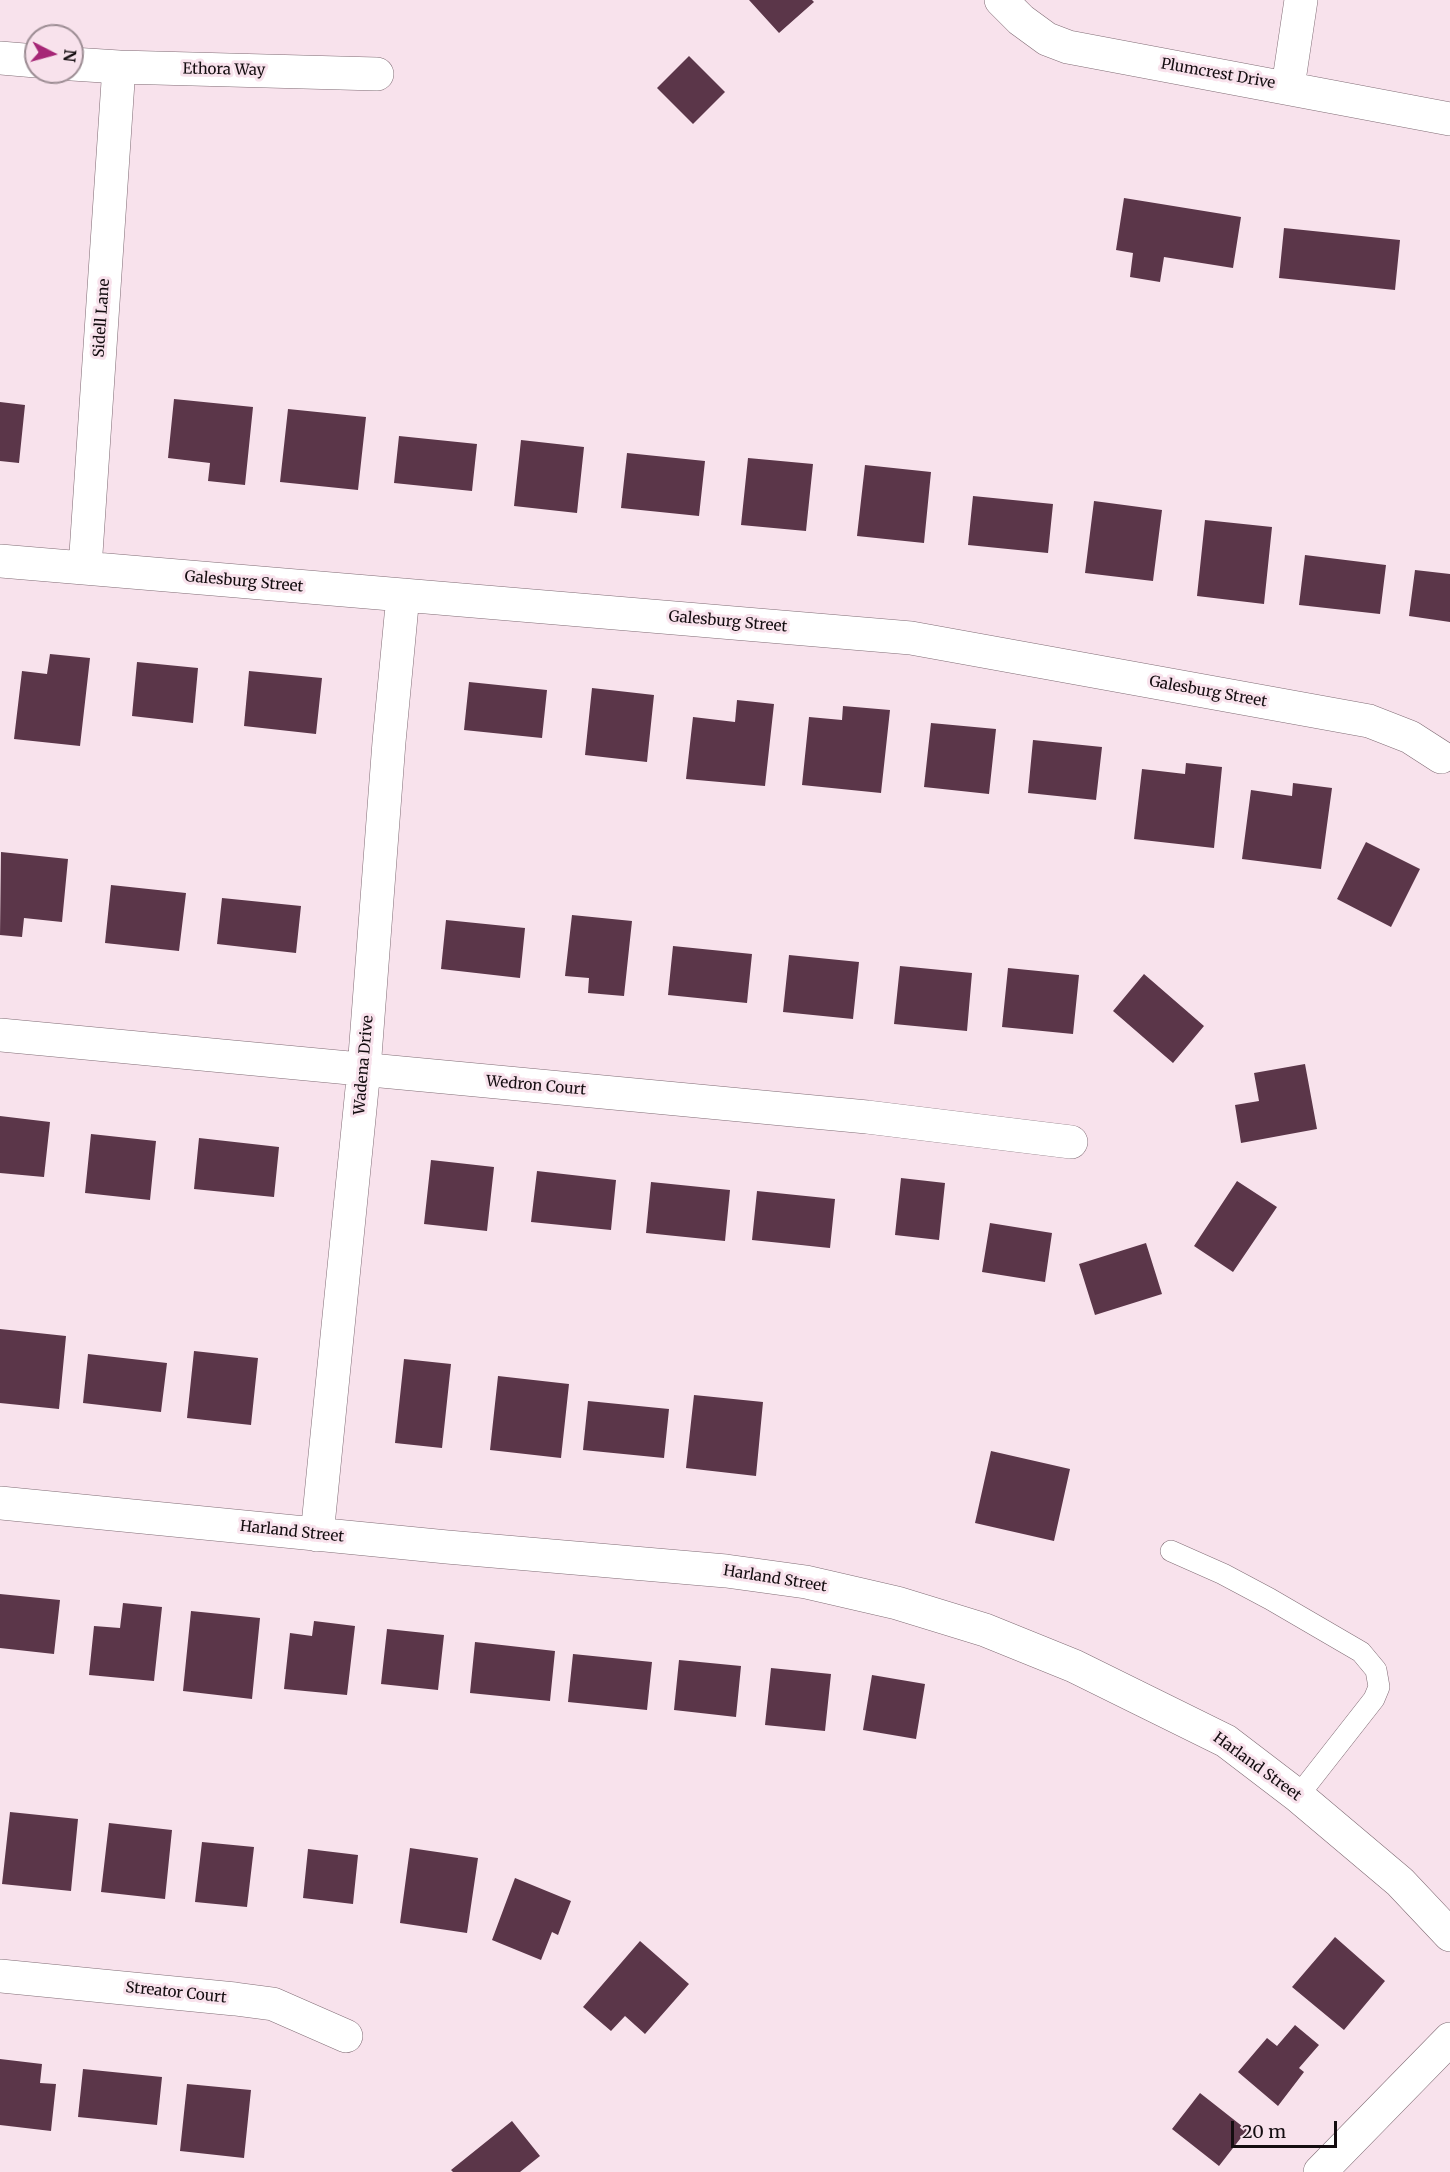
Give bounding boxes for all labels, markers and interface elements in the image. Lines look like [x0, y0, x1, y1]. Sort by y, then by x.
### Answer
north arrow [24, 24, 84, 84]
text: N [59, 48, 81, 63]
street label: Plumcrest Drive [1159, 55, 1277, 93]
street label: Ethora Way [182, 60, 266, 80]
street label: Sidell Lane [90, 278, 114, 358]
street label: Galesburg Street [184, 568, 304, 596]
street label: Galesburg Street [668, 608, 788, 636]
street label: Galesburg Street [1148, 673, 1268, 711]
street label: Wadena Drive [351, 1014, 377, 1116]
street label: Wedron Court [485, 1073, 587, 1099]
street label: Harland Street [239, 1518, 345, 1546]
street label: Harland Street [722, 1562, 828, 1596]
street label: Harland Street [1209, 1729, 1305, 1805]
street label: Streator Court [125, 1979, 227, 2007]
scale bar [1234, 2109, 1340, 2147]
text: 20 m [1242, 2120, 1286, 2143]

